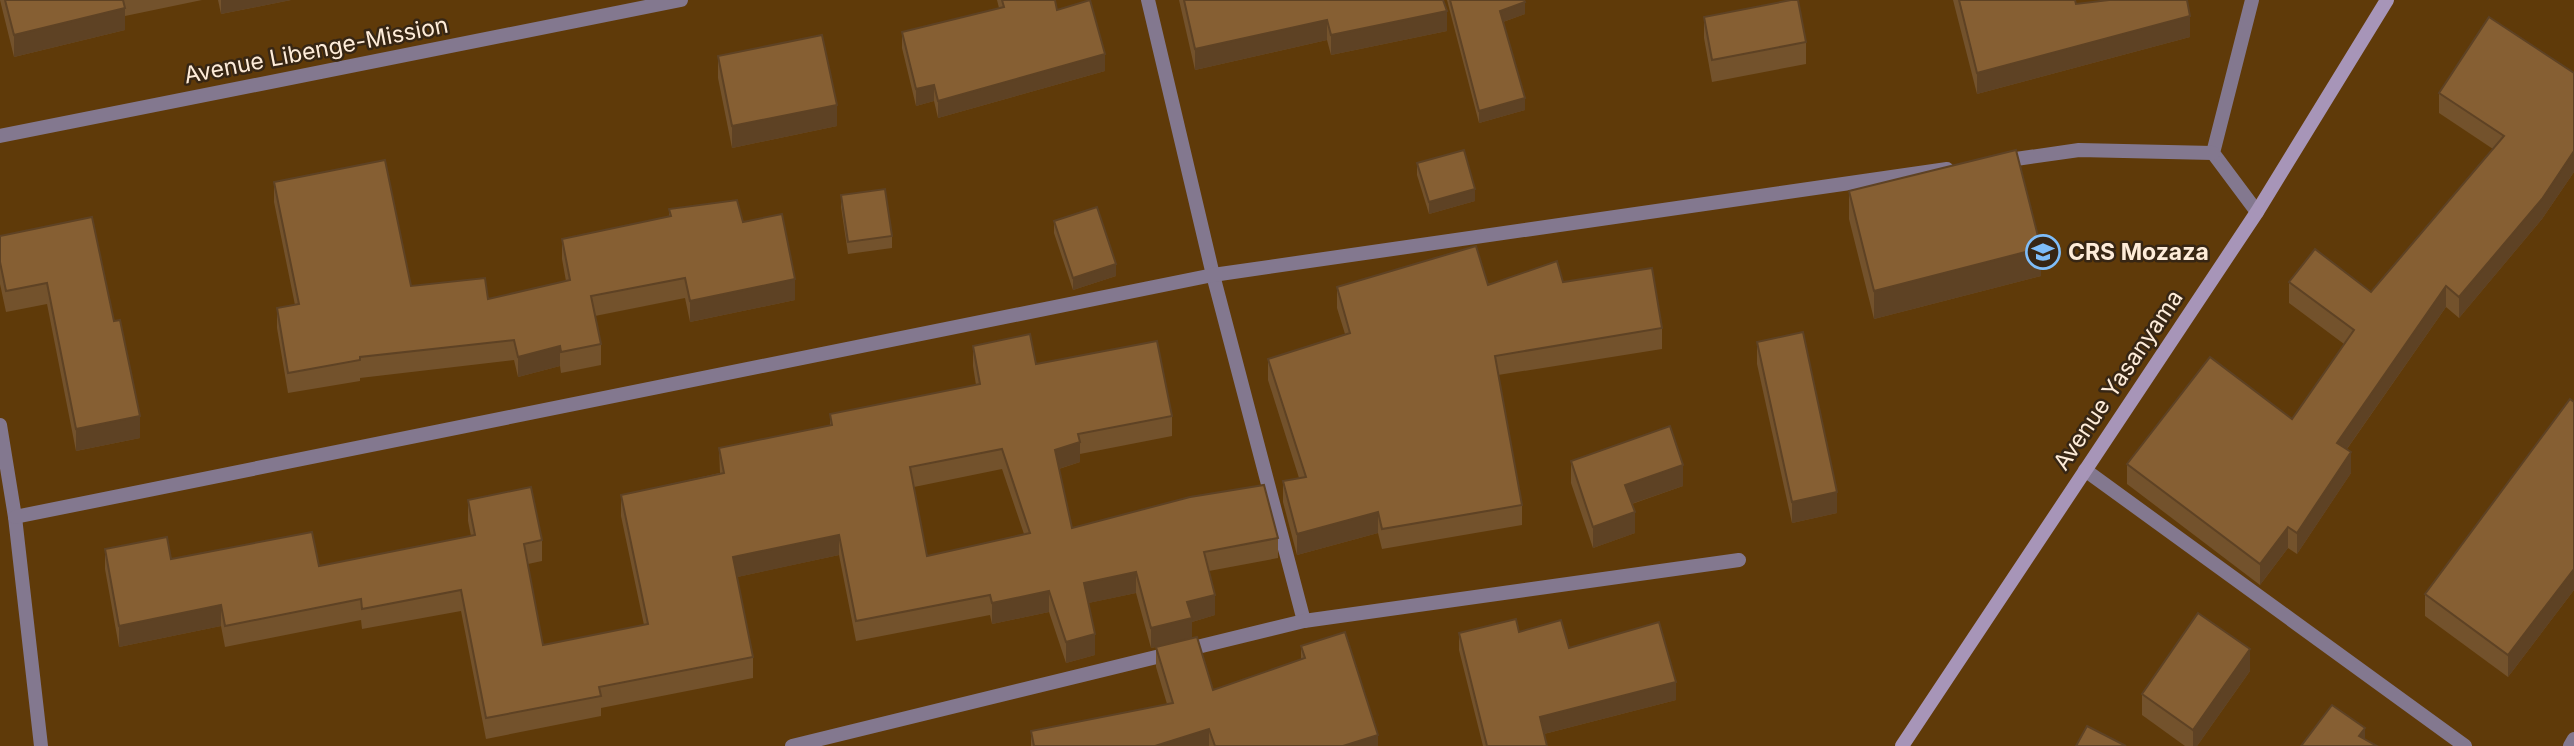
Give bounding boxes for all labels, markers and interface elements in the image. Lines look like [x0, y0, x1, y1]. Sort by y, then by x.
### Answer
street label: Avenue Libenge-Mission [181, 11, 451, 89]
school or university icon: CRS Mozaza [2024, 233, 2062, 271]
place label: CRS Mozaza [2068, 238, 2209, 266]
street label: Avenue Yasanyama [2047, 285, 2189, 475]

